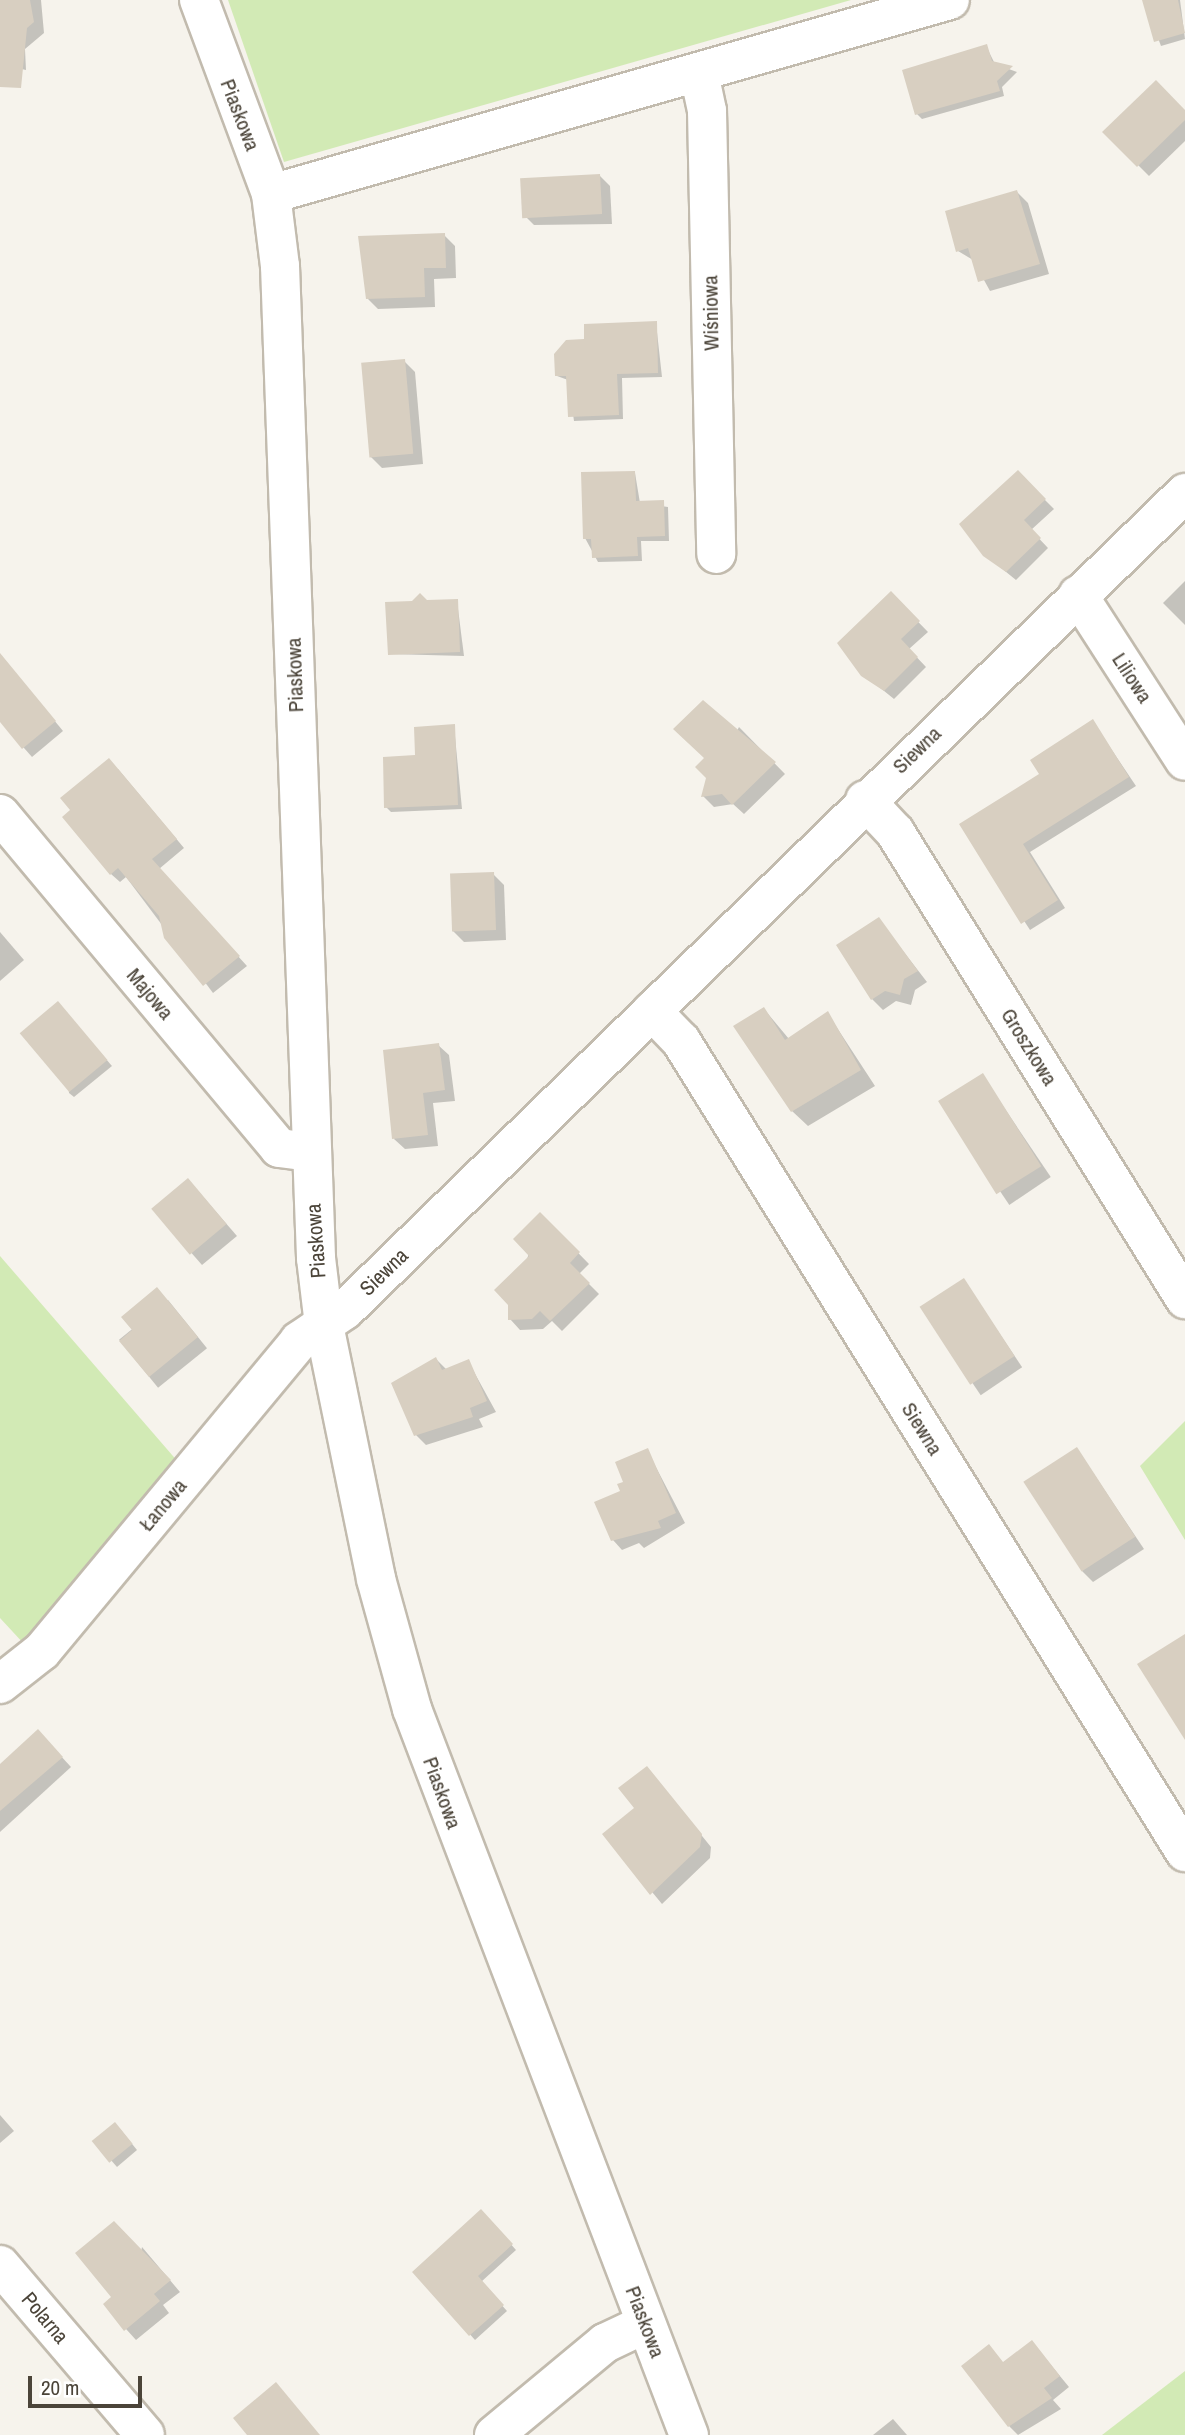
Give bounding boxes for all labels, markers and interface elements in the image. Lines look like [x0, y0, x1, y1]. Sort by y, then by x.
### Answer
street label: Piaskowa [215, 76, 265, 154]
street label: Wiśniowa [698, 275, 724, 351]
street label: Piaskowa [281, 637, 309, 713]
street label: Liliowa [1107, 648, 1157, 708]
street label: Siewna [888, 721, 946, 779]
street label: Majowa [121, 963, 179, 1025]
street label: Groszkowa [995, 1004, 1063, 1090]
street label: Piaskowa [301, 1203, 331, 1279]
street label: Siewna [355, 1243, 413, 1301]
street label: Siewna [896, 1398, 948, 1460]
street label: Łanowa [134, 1474, 192, 1536]
street label: Piaskowa [417, 1754, 467, 1832]
street label: Piaskowa [620, 2283, 670, 2361]
street label: Polarna [16, 2287, 74, 2349]
scale bar [32, 2362, 145, 2406]
text: 20 m [41, 2373, 79, 2402]

